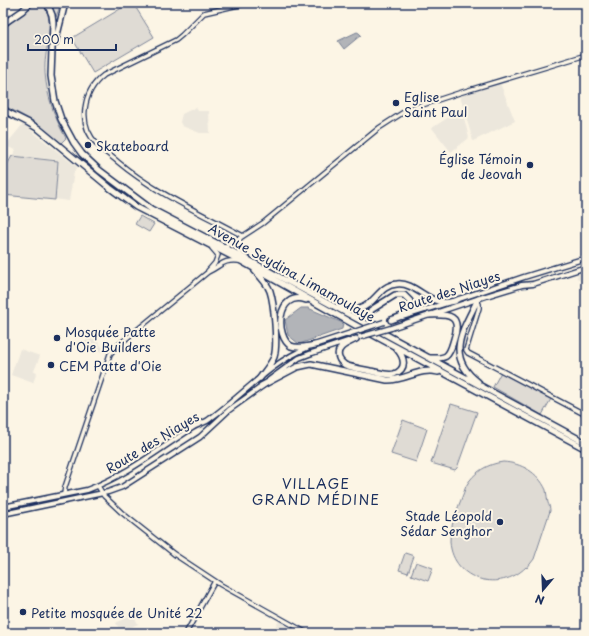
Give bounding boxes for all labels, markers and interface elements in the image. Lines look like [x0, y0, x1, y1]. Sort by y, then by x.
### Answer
scale bar [28, 26, 116, 52]
text: 200 m [34, 30, 74, 48]
place label: Eglise Saint Paul [404, 87, 467, 121]
marker: Eglise Saint Paul [391, 98, 401, 108]
place label: Skateboard [96, 136, 169, 155]
marker: Skateboard [83, 140, 93, 150]
place label: Église Témoin de Jeovah [439, 149, 522, 183]
marker: Église Témoin de Jeovah [525, 160, 535, 170]
street label: Avenue Seydina Limamoulaye [205, 218, 379, 326]
street label: Route des Niayes [396, 266, 502, 316]
place label: Mosquée Patte d'Oie Builders [65, 322, 156, 356]
marker: Mosquée Patte d'Oie Builders [52, 333, 62, 343]
place label: CEM Patte d'Oie [59, 356, 162, 375]
marker: CEM Patte d'Oie [46, 360, 56, 370]
street label: Route des Niayes [102, 407, 202, 477]
district label: VILLAGE GRAND MÉDINE [252, 473, 380, 510]
place label: Stade Léopold Sédar Senghor [400, 506, 493, 540]
marker: Stade Léopold Sédar Senghor [495, 517, 505, 527]
north arrow [523, 570, 563, 610]
text: N [532, 590, 546, 609]
place label: Petite mosquée de Unité 22 [31, 603, 203, 622]
marker: Petite mosquée de Unité 22 [18, 607, 28, 617]

